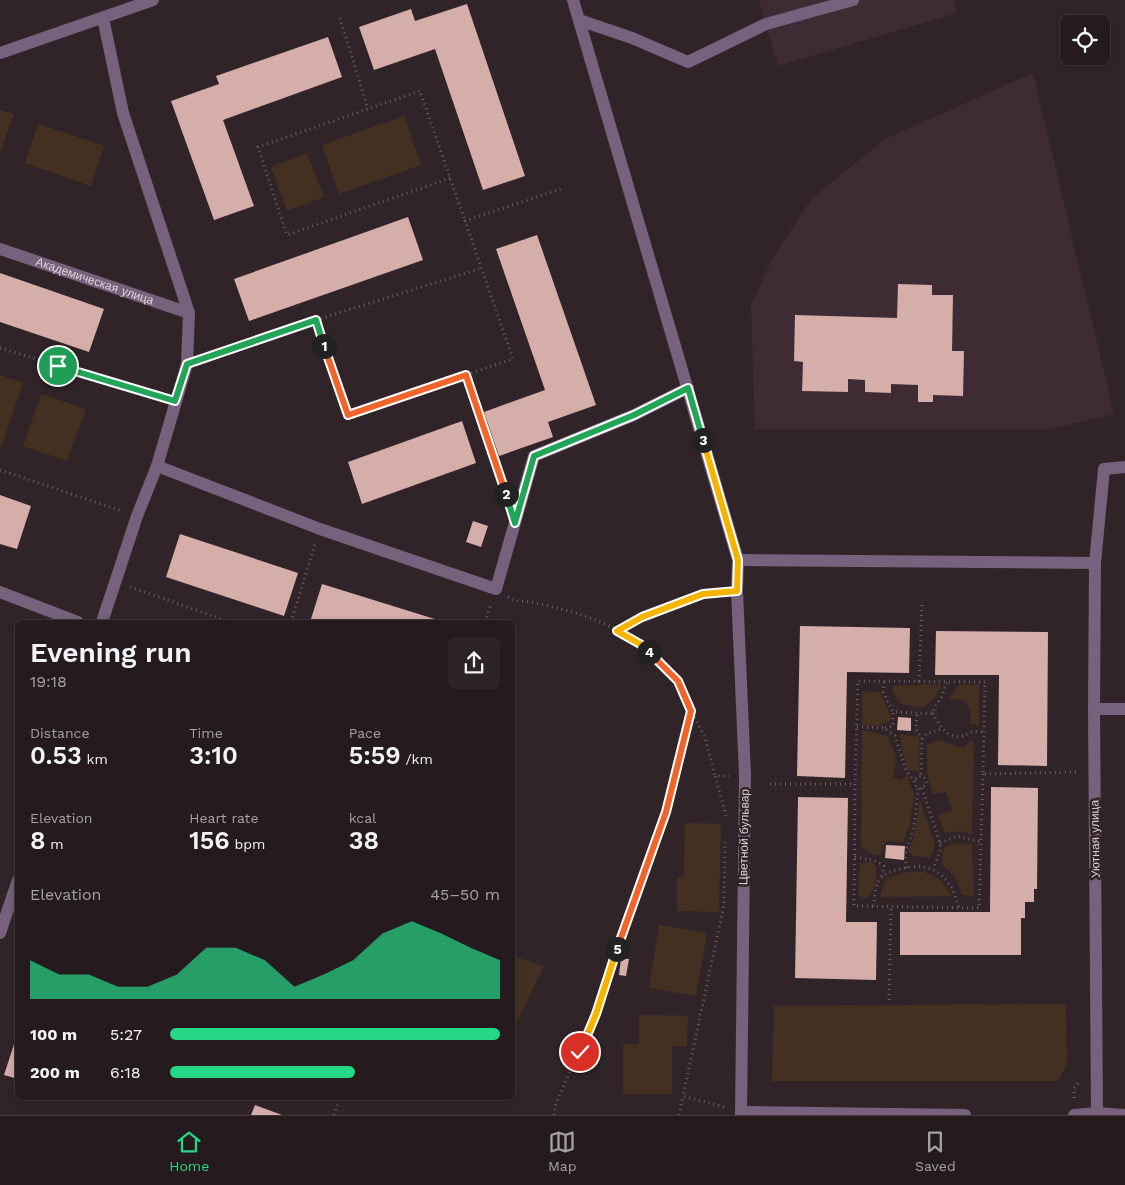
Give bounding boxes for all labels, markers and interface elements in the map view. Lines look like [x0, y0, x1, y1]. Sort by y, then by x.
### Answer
map controls [1060, 15, 1110, 65]
button: locate [1060, 15, 1110, 65]
street label: Академическая улица [34, 255, 156, 308]
pin: 1 [312, 334, 336, 358]
text: 1 [321, 338, 328, 354]
pin [37, 345, 79, 387]
icon: arrive [44, 352, 72, 380]
pin: 3 [690, 428, 716, 452]
text: 3 [699, 432, 708, 448]
pin: 2 [494, 482, 518, 506]
text: 2 [502, 486, 511, 502]
text: Evening run [30, 636, 191, 669]
button: share [448, 637, 500, 689]
pin: 4 [636, 640, 662, 664]
text: 4 [645, 644, 654, 660]
text: 19:18 [30, 672, 67, 691]
text: Distance [30, 725, 90, 741]
text: Time [189, 725, 223, 741]
text: Pace [349, 725, 381, 741]
text: 0.53 [30, 741, 82, 770]
text: 3:10 [189, 741, 238, 770]
text: 5:59 [349, 741, 401, 770]
text: km [82, 751, 108, 767]
text: /km [401, 751, 433, 767]
street label: Цветной бульвар [736, 788, 752, 885]
street label: Уютная улица [1087, 799, 1103, 878]
text: Elevation [30, 810, 93, 826]
text: Heart rate [189, 810, 259, 826]
text: kcal [349, 810, 376, 826]
text: 8 [30, 826, 46, 855]
text: 156 [189, 826, 230, 855]
text: 38 [349, 826, 379, 855]
text: m [46, 836, 64, 852]
text: bpm [230, 836, 265, 852]
text: Elevation [30, 885, 101, 904]
text: 45–50 m [430, 885, 500, 904]
pin: 5 [604, 936, 630, 962]
text: 5 [613, 941, 622, 957]
text: 100 m [30, 1025, 77, 1044]
text: 5:27 [110, 1025, 142, 1044]
pin [559, 1031, 601, 1073]
icon: check [566, 1038, 594, 1066]
text: 200 m [30, 1063, 80, 1082]
text: 6:18 [110, 1063, 141, 1082]
tab: Home [169, 1128, 209, 1174]
tab: Map [548, 1128, 576, 1174]
tab: Saved [915, 1128, 956, 1174]

